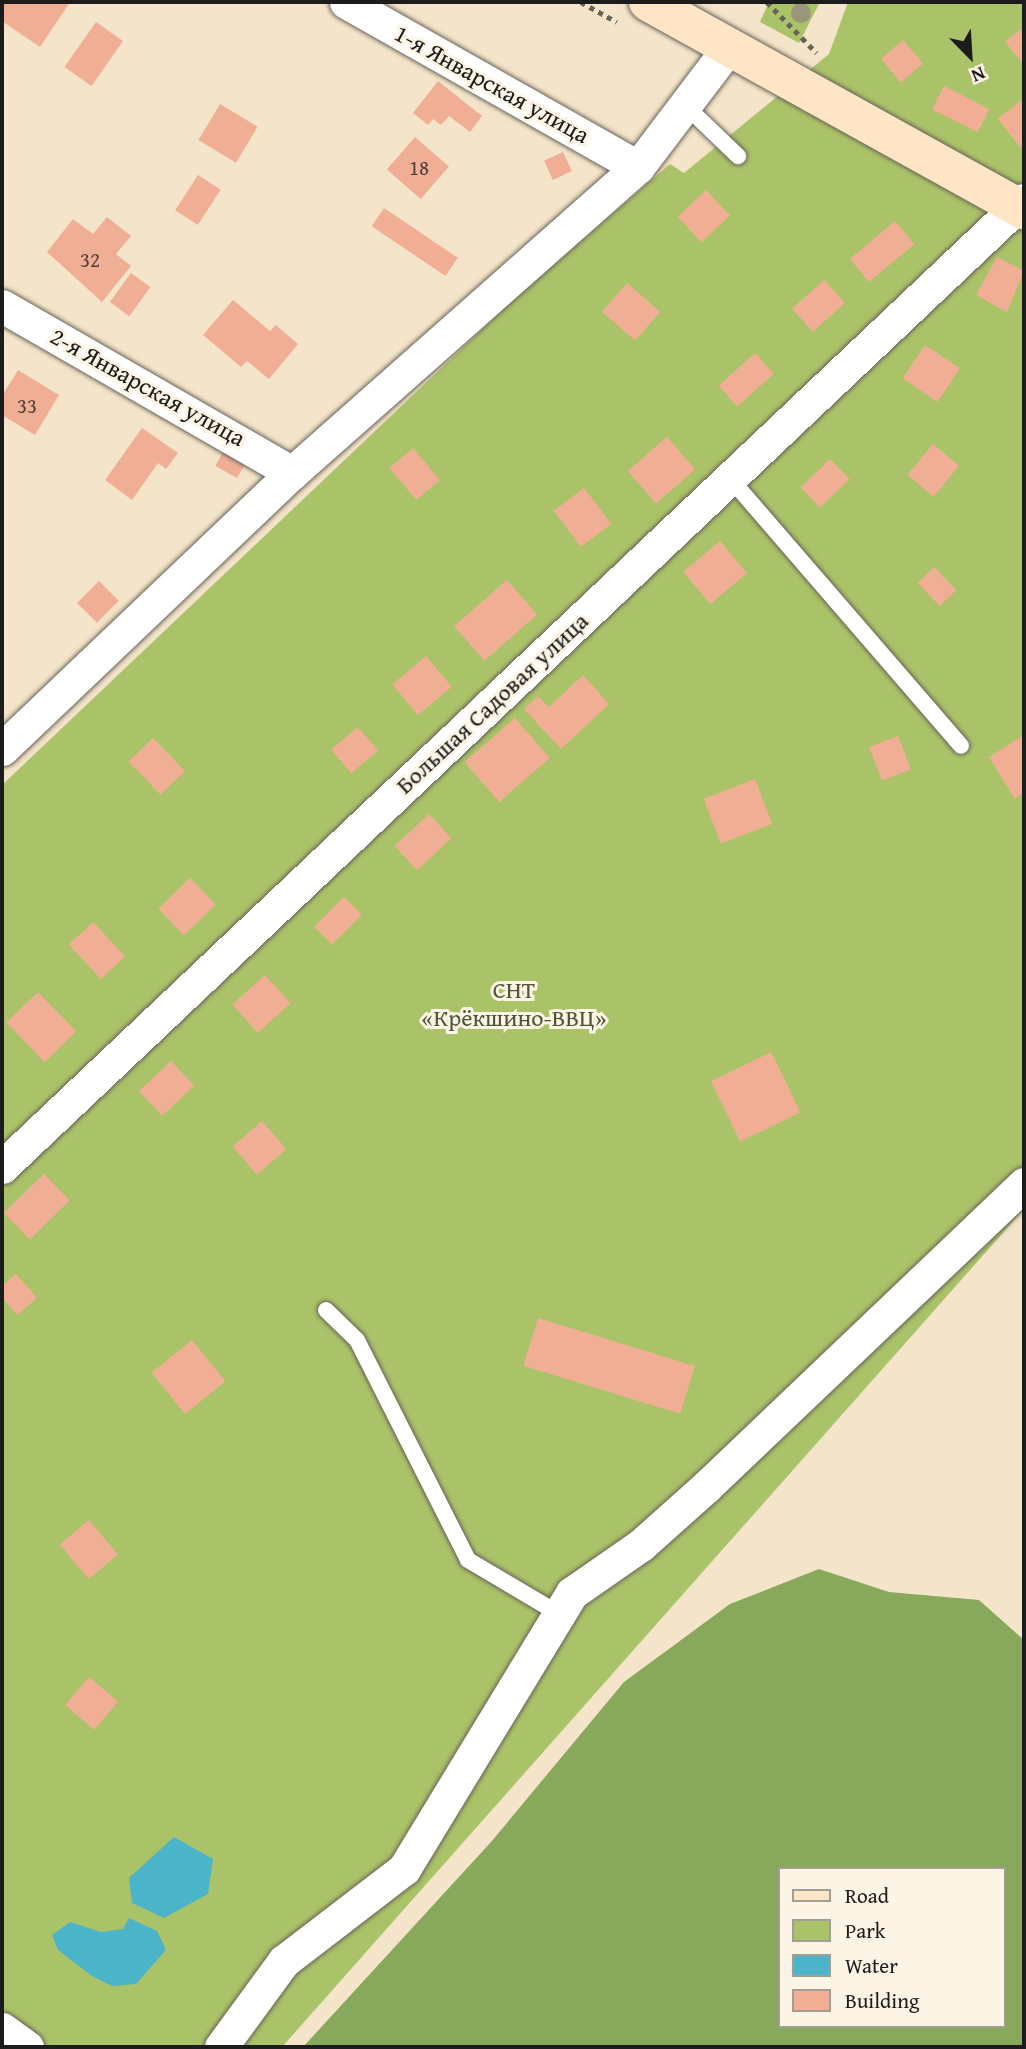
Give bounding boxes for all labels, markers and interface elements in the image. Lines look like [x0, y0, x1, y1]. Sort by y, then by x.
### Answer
street label: 1-я Январская улица [390, 19, 594, 149]
north arrow [935, 21, 1005, 91]
text: N [967, 60, 990, 91]
house number: 18 [409, 155, 429, 181]
house number: 32 [80, 247, 100, 273]
street label: 2-я Январская улица [46, 322, 250, 452]
house number: 33 [17, 393, 37, 419]
street label: Большая Садовая улица [390, 606, 594, 800]
park label: СНТ «Крёкшино-ВВЦ» [422, 976, 606, 1032]
legend [778, 1867, 1005, 2028]
text: Road [845, 1880, 889, 1911]
text: Park [845, 1915, 886, 1946]
text: Water [845, 1950, 898, 1981]
text: Building [845, 1985, 919, 2016]

